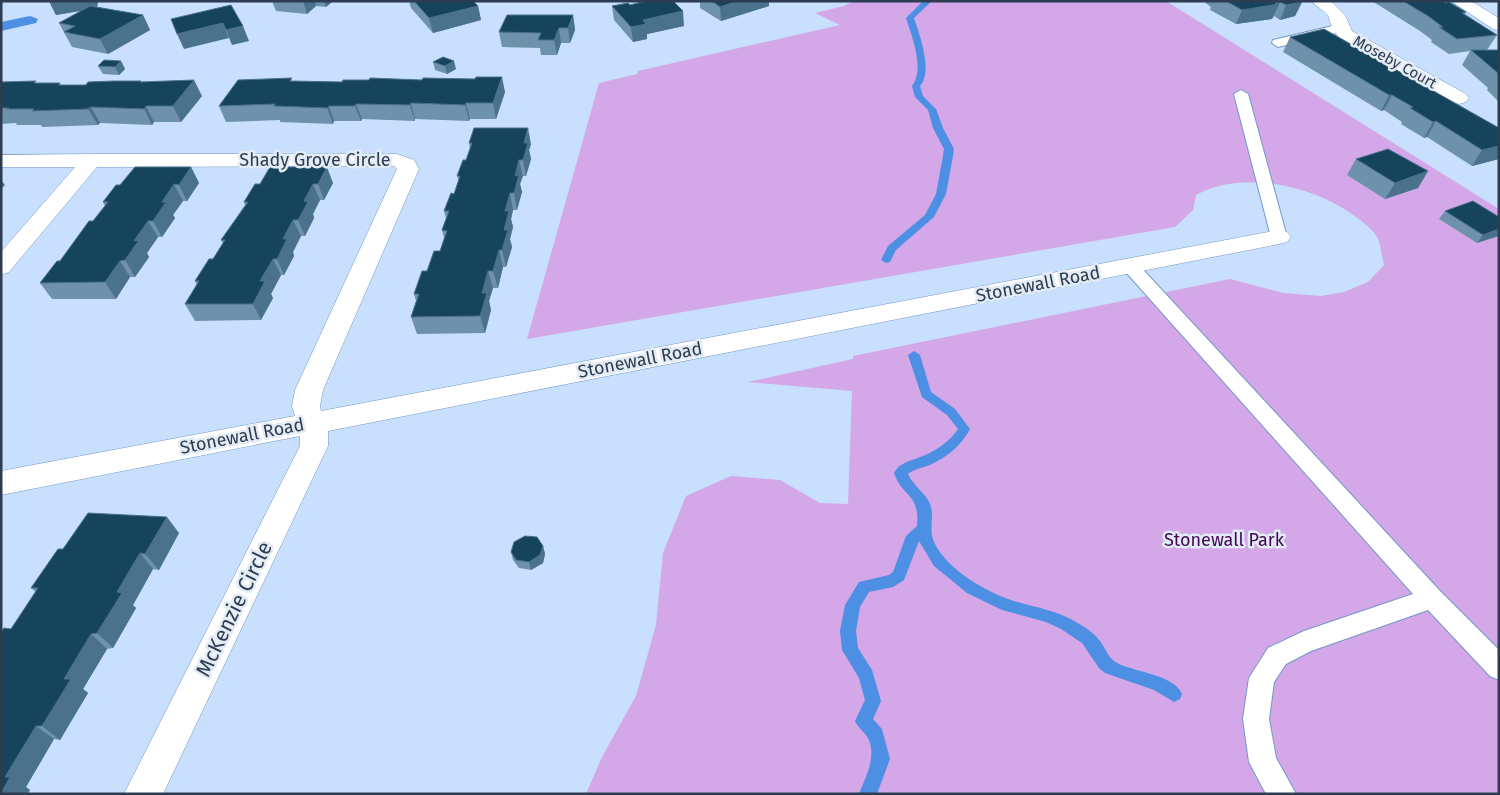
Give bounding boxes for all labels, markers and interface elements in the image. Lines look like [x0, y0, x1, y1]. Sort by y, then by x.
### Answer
street label: Moseby Court [1350, 32, 1440, 93]
street label: Shady Grove Circle [239, 149, 391, 171]
street label: Stonewall Road [974, 261, 1102, 307]
street label: Stonewall Road [576, 337, 704, 383]
street label: Stonewall Road [178, 413, 306, 459]
park label: Stonewall Park [1164, 529, 1285, 551]
street label: McKenzie Circle [190, 537, 278, 681]

